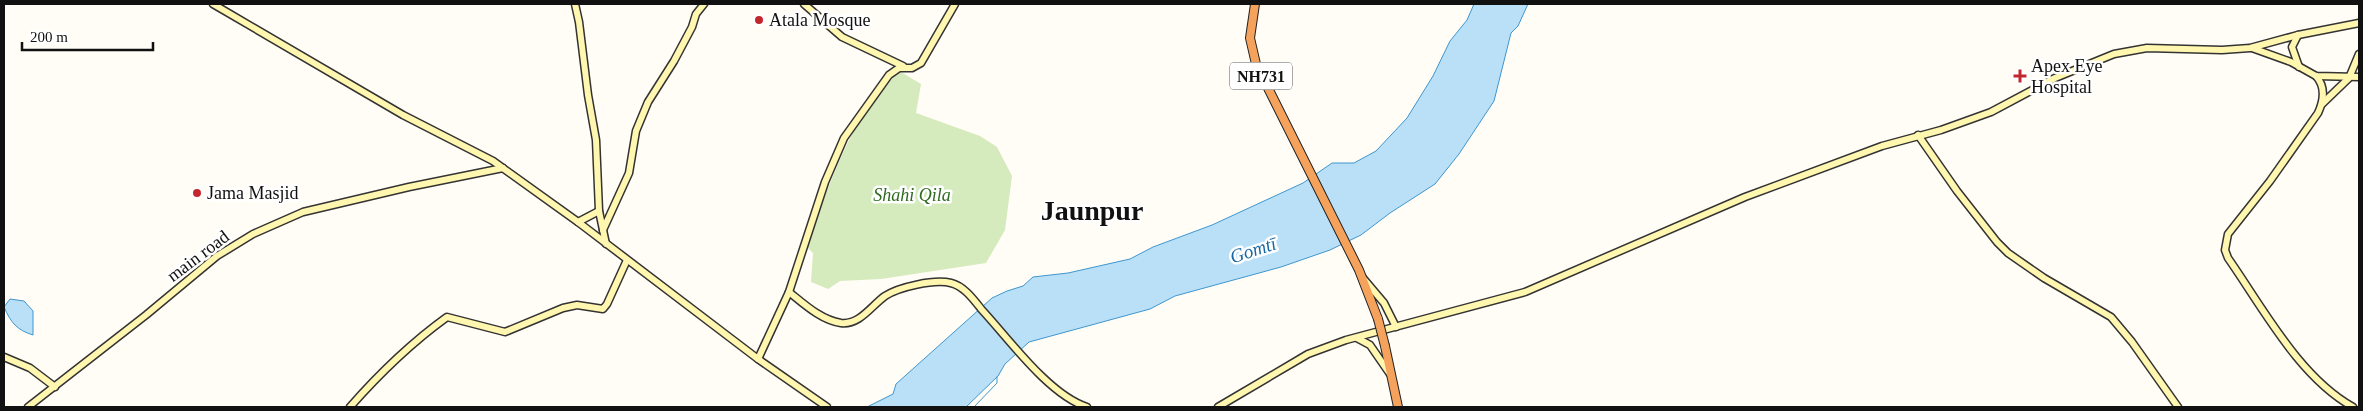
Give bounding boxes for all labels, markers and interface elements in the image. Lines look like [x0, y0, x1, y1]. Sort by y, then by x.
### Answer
place label: Atala Mosque [769, 10, 870, 30]
marker: Atala Mosque [753, 14, 765, 26]
scale bar [22, 20, 154, 52]
text: 200 m [30, 29, 68, 45]
place label: Apex Eye Hospital [2031, 56, 2102, 97]
road number: NH731 [1230, 62, 1292, 90]
marker: Apex Eye Hospital [2013, 69, 2027, 83]
place label: Jama Masjid [207, 183, 299, 203]
park label: Shahi Qila [873, 185, 951, 205]
marker: Jama Masjid [191, 187, 203, 199]
district label: Jaunpur [1041, 195, 1143, 226]
street label: main road [163, 226, 233, 286]
water label: Gomtī [1227, 232, 1280, 267]

